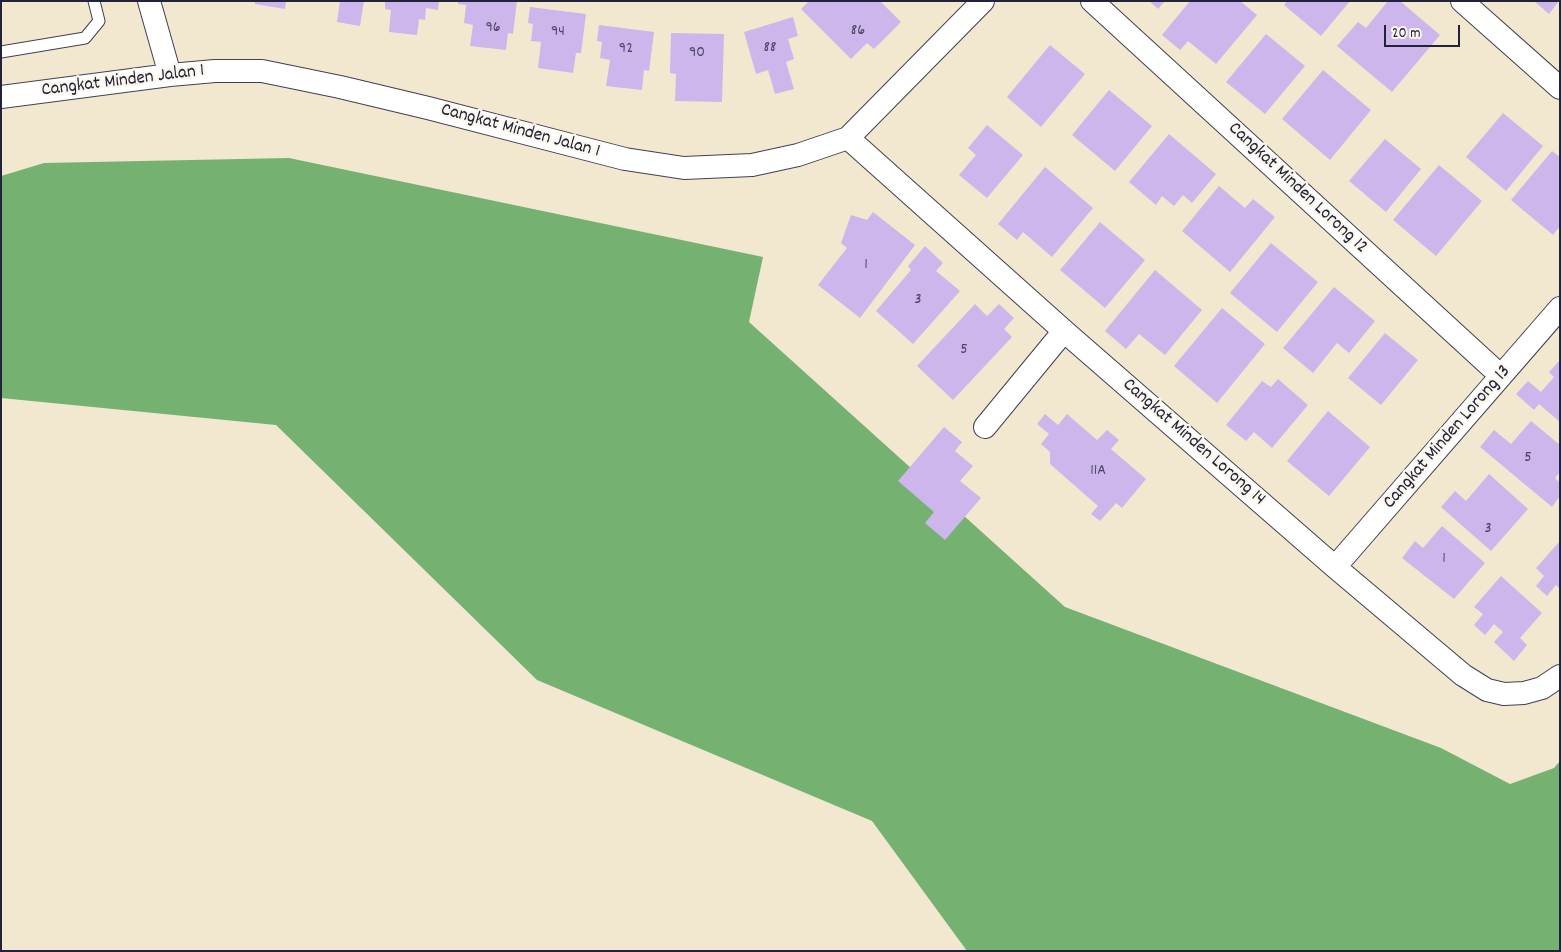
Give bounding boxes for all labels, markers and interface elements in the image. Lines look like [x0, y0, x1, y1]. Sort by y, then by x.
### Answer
scale bar [1386, 15, 1462, 47]
house number: 96 [485, 19, 501, 39]
house number: 86 [851, 22, 865, 42]
house number: 94 [551, 23, 565, 43]
text: 20 m [1392, 23, 1420, 45]
house number: 88 [764, 39, 776, 59]
house number: 92 [619, 40, 633, 60]
house number: 90 [689, 44, 705, 64]
street label: Cangkat Minden Jalan 1 [40, 61, 206, 103]
street label: Cangkat Minden Jalan 1 [438, 100, 602, 164]
street label: Cangkat Minden Lorong 12 [1222, 118, 1372, 260]
house number: 1 [864, 256, 868, 276]
house number: 3 [914, 291, 922, 311]
house number: 5 [960, 341, 968, 361]
street label: Cangkat Minden Lorong 13 [1379, 361, 1517, 515]
street label: Cangkat Minden Lorong 14 [1117, 375, 1269, 511]
house number: 5 [1524, 449, 1532, 469]
house number: 11A [1090, 462, 1106, 482]
house number: 3 [1484, 520, 1492, 540]
house number: 1 [1442, 550, 1446, 570]

